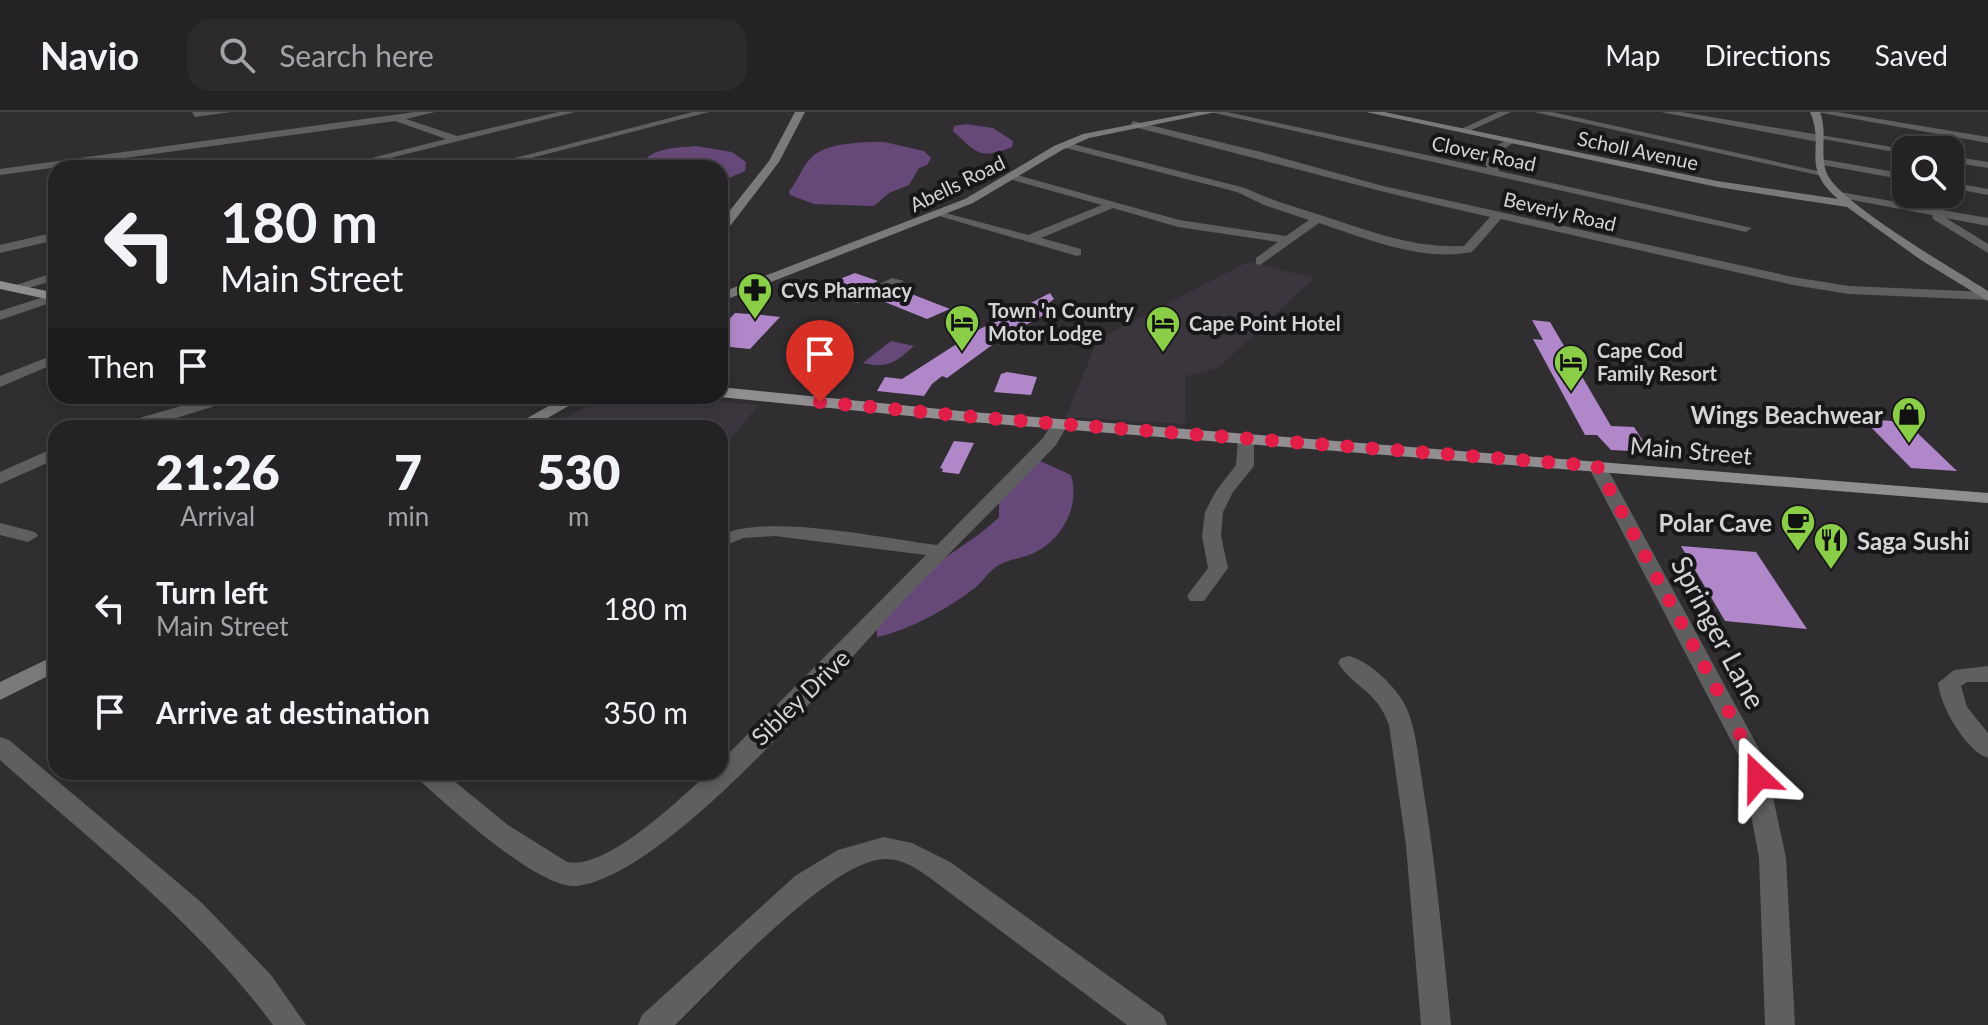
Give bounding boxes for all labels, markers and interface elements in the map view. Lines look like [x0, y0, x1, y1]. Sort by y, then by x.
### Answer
search box [187, 19, 747, 91]
text: Navio [40, 32, 139, 78]
icon: search [215, 33, 259, 77]
text: Search here [279, 37, 434, 73]
text: Map [1605, 38, 1660, 72]
text: Directions [1704, 38, 1831, 72]
text: Saved [1875, 38, 1948, 72]
street label: Scholl Avenue [1575, 125, 1701, 175]
street label: Clover Road [1430, 130, 1538, 176]
map controls [1892, 136, 1964, 208]
button: search [1892, 136, 1964, 208]
street label: Abells Road [906, 150, 1008, 216]
street label: Beverly Road [1501, 186, 1619, 236]
text: 180 m [220, 188, 378, 255]
icon: left [88, 192, 192, 296]
text: Main Street [220, 256, 404, 300]
pharmacy icon: CVS Pharmacy [736, 271, 774, 321]
place label: CVS Pharmacy [781, 278, 912, 302]
place label: Town 'n Country Motor Lodge [988, 298, 1134, 345]
hotel icon: Town 'n Country Motor Lodge [943, 303, 981, 353]
hotel icon: Cape Point Hotel [1144, 304, 1182, 354]
place label: Cape Point Hotel [1189, 311, 1341, 335]
pin [786, 320, 854, 402]
icon: arrive [798, 332, 842, 376]
place label: Cape Cod Family Resort [1597, 338, 1717, 385]
hotel icon: Cape Cod Family Resort [1552, 343, 1590, 393]
icon: arrive [171, 344, 215, 388]
text: Then [88, 348, 155, 384]
shop icon: Wings Beachwear [1890, 395, 1928, 445]
place label: Wings Beachwear [1691, 400, 1883, 429]
street label: Main Street [1629, 430, 1754, 470]
text: 21:26 [156, 443, 280, 500]
text: 7 [394, 443, 422, 500]
text: 530 [537, 443, 620, 500]
text: Arrival [180, 500, 255, 532]
text: min [387, 500, 429, 532]
text: m [568, 500, 589, 532]
cafe icon: Polar Cave [1779, 503, 1817, 553]
place label: Polar Cave [1659, 508, 1772, 537]
restaurant icon: Saga Sushi [1812, 521, 1850, 571]
place label: Saga Sushi [1857, 526, 1970, 555]
street label: Springer Lane [1665, 550, 1773, 714]
text: Turn left [156, 574, 268, 610]
icon: left [88, 586, 132, 630]
text: 180 m [603, 590, 688, 626]
text: Main Street [156, 610, 289, 642]
street label: Sibley Drive [745, 643, 855, 751]
icon: arrive [88, 690, 132, 734]
text: Arrive at destination [156, 694, 430, 730]
text: 350 m [603, 694, 688, 730]
position arrow [1716, 735, 1800, 819]

